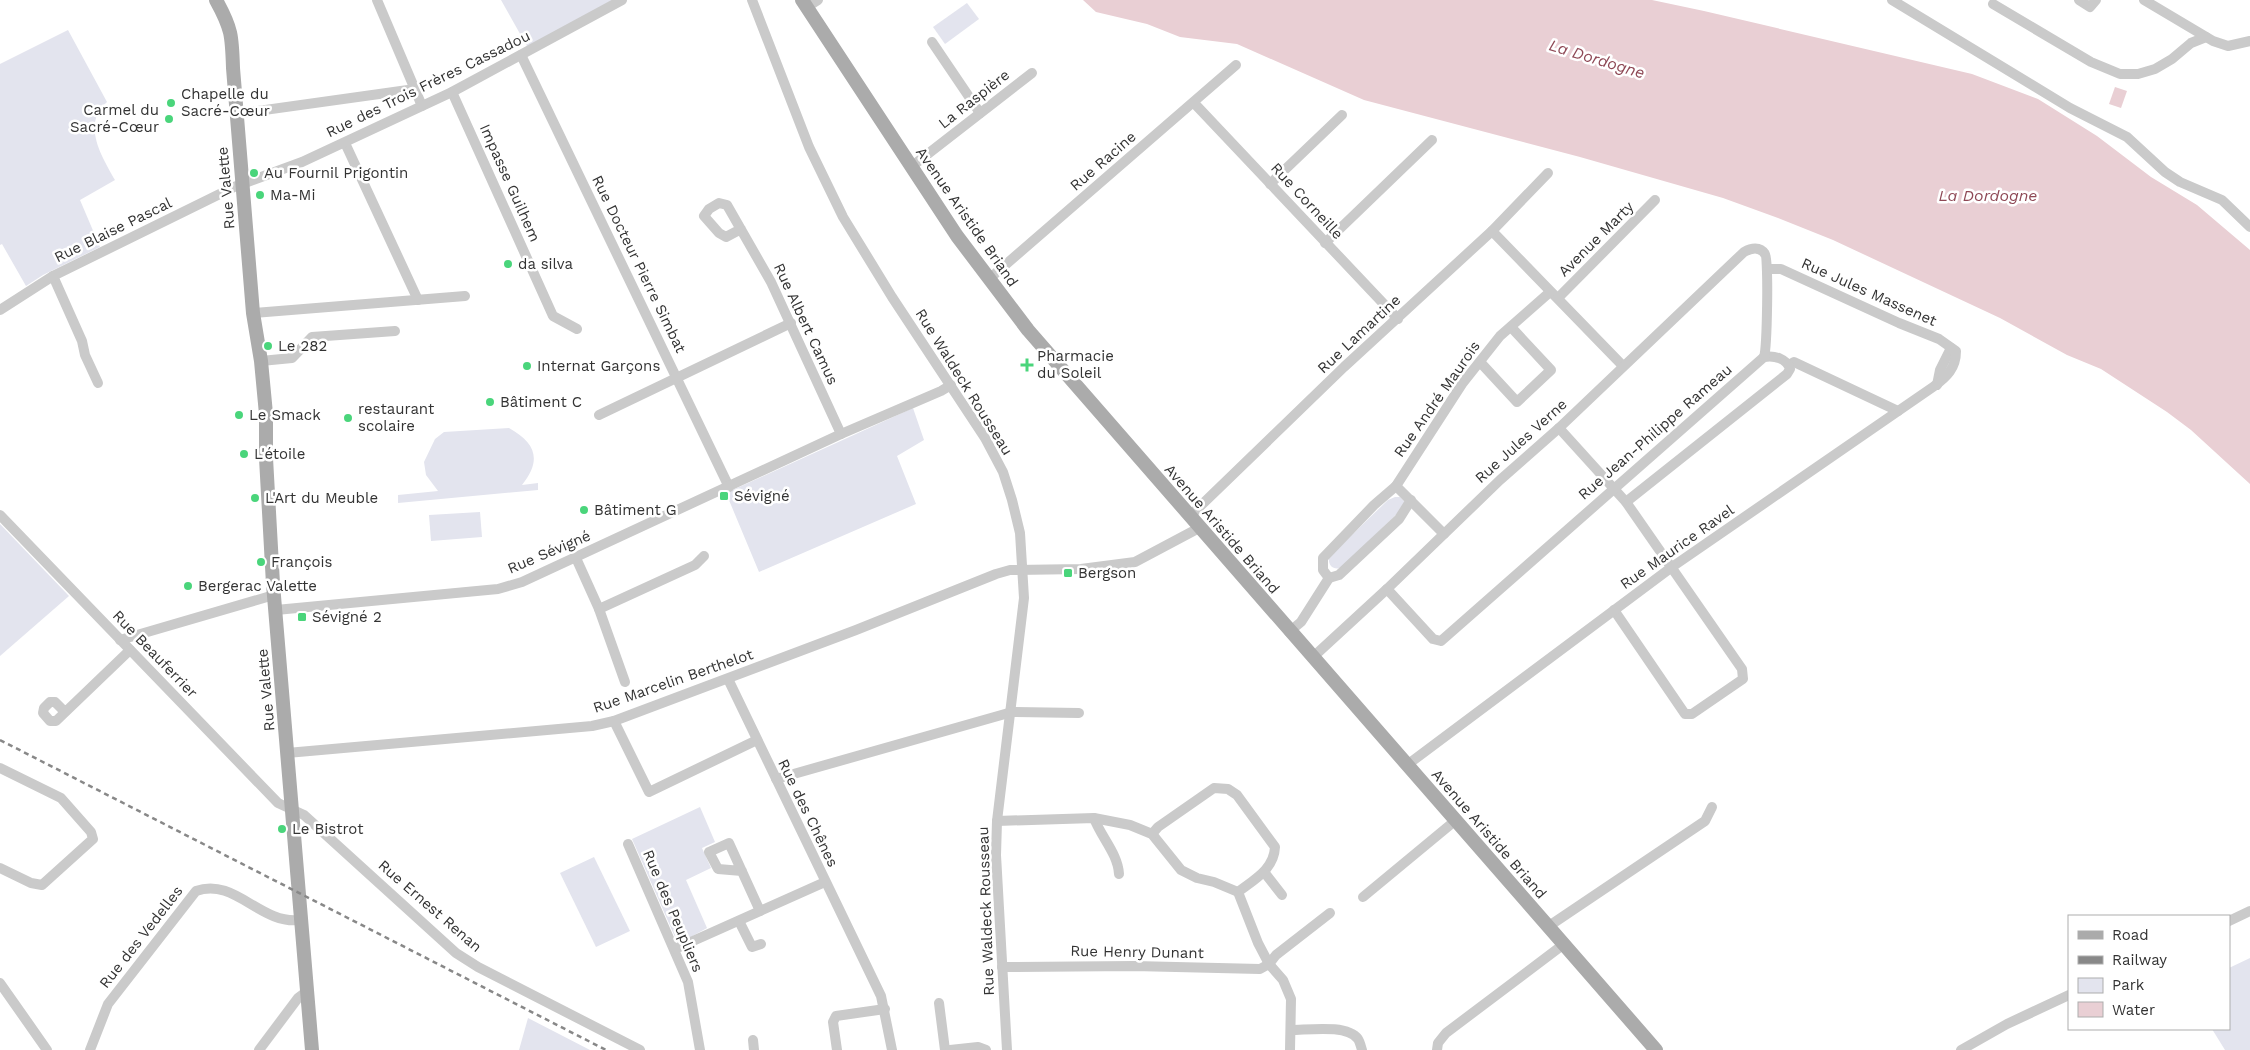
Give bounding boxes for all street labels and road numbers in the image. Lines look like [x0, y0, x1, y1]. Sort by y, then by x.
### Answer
street label: Rue des Trois Frères Cassadou [323, 27, 533, 141]
street label: La Raspière [935, 66, 1013, 132]
street label: Impasse Guilhem [476, 121, 544, 245]
street label: Rue Racine [1066, 127, 1140, 195]
street label: Avenue Aristide Briand [912, 144, 1022, 290]
street label: Rue Valette [213, 146, 239, 230]
street label: Rue Corneille [1267, 159, 1347, 243]
street label: Rue Docteur Pierre Simbat [588, 172, 690, 356]
street label: Rue Blaise Pascal [51, 194, 175, 266]
street label: Avenue Marty [1555, 197, 1638, 280]
street label: Rue Jules Massenet [1799, 254, 1940, 330]
street label: Rue Albert Camus [770, 260, 842, 388]
street label: Rue Lamartine [1314, 291, 1404, 377]
street label: Rue Waldeck Rousseau [912, 305, 1016, 459]
street label: Rue André Maurois [1390, 337, 1484, 461]
street label: Rue Jean-Philippe Rameau [1575, 360, 1735, 504]
street label: Rue Jules Verne [1471, 395, 1571, 487]
street label: Avenue Aristide Briand [1161, 460, 1283, 598]
street label: Rue Maurice Ravel [1617, 501, 1738, 593]
street label: Rue Sévigné [505, 526, 593, 578]
street label: Rue Beauferrier [109, 607, 201, 701]
street label: Rue Marcelin Berthelot [591, 645, 756, 717]
street label: Rue Valette [253, 648, 279, 732]
street label: Rue des Chênes [774, 756, 842, 870]
street label: Avenue Aristide Briand [1428, 765, 1550, 903]
street label: Rue Waldeck Rousseau [974, 826, 998, 996]
street label: Rue des Peupliers [639, 847, 707, 975]
street label: Rue Ernest Renan [375, 856, 485, 956]
street label: Rue des Vedelles [95, 882, 187, 992]
street label: Rue Henry Dunant [1070, 942, 1205, 962]

